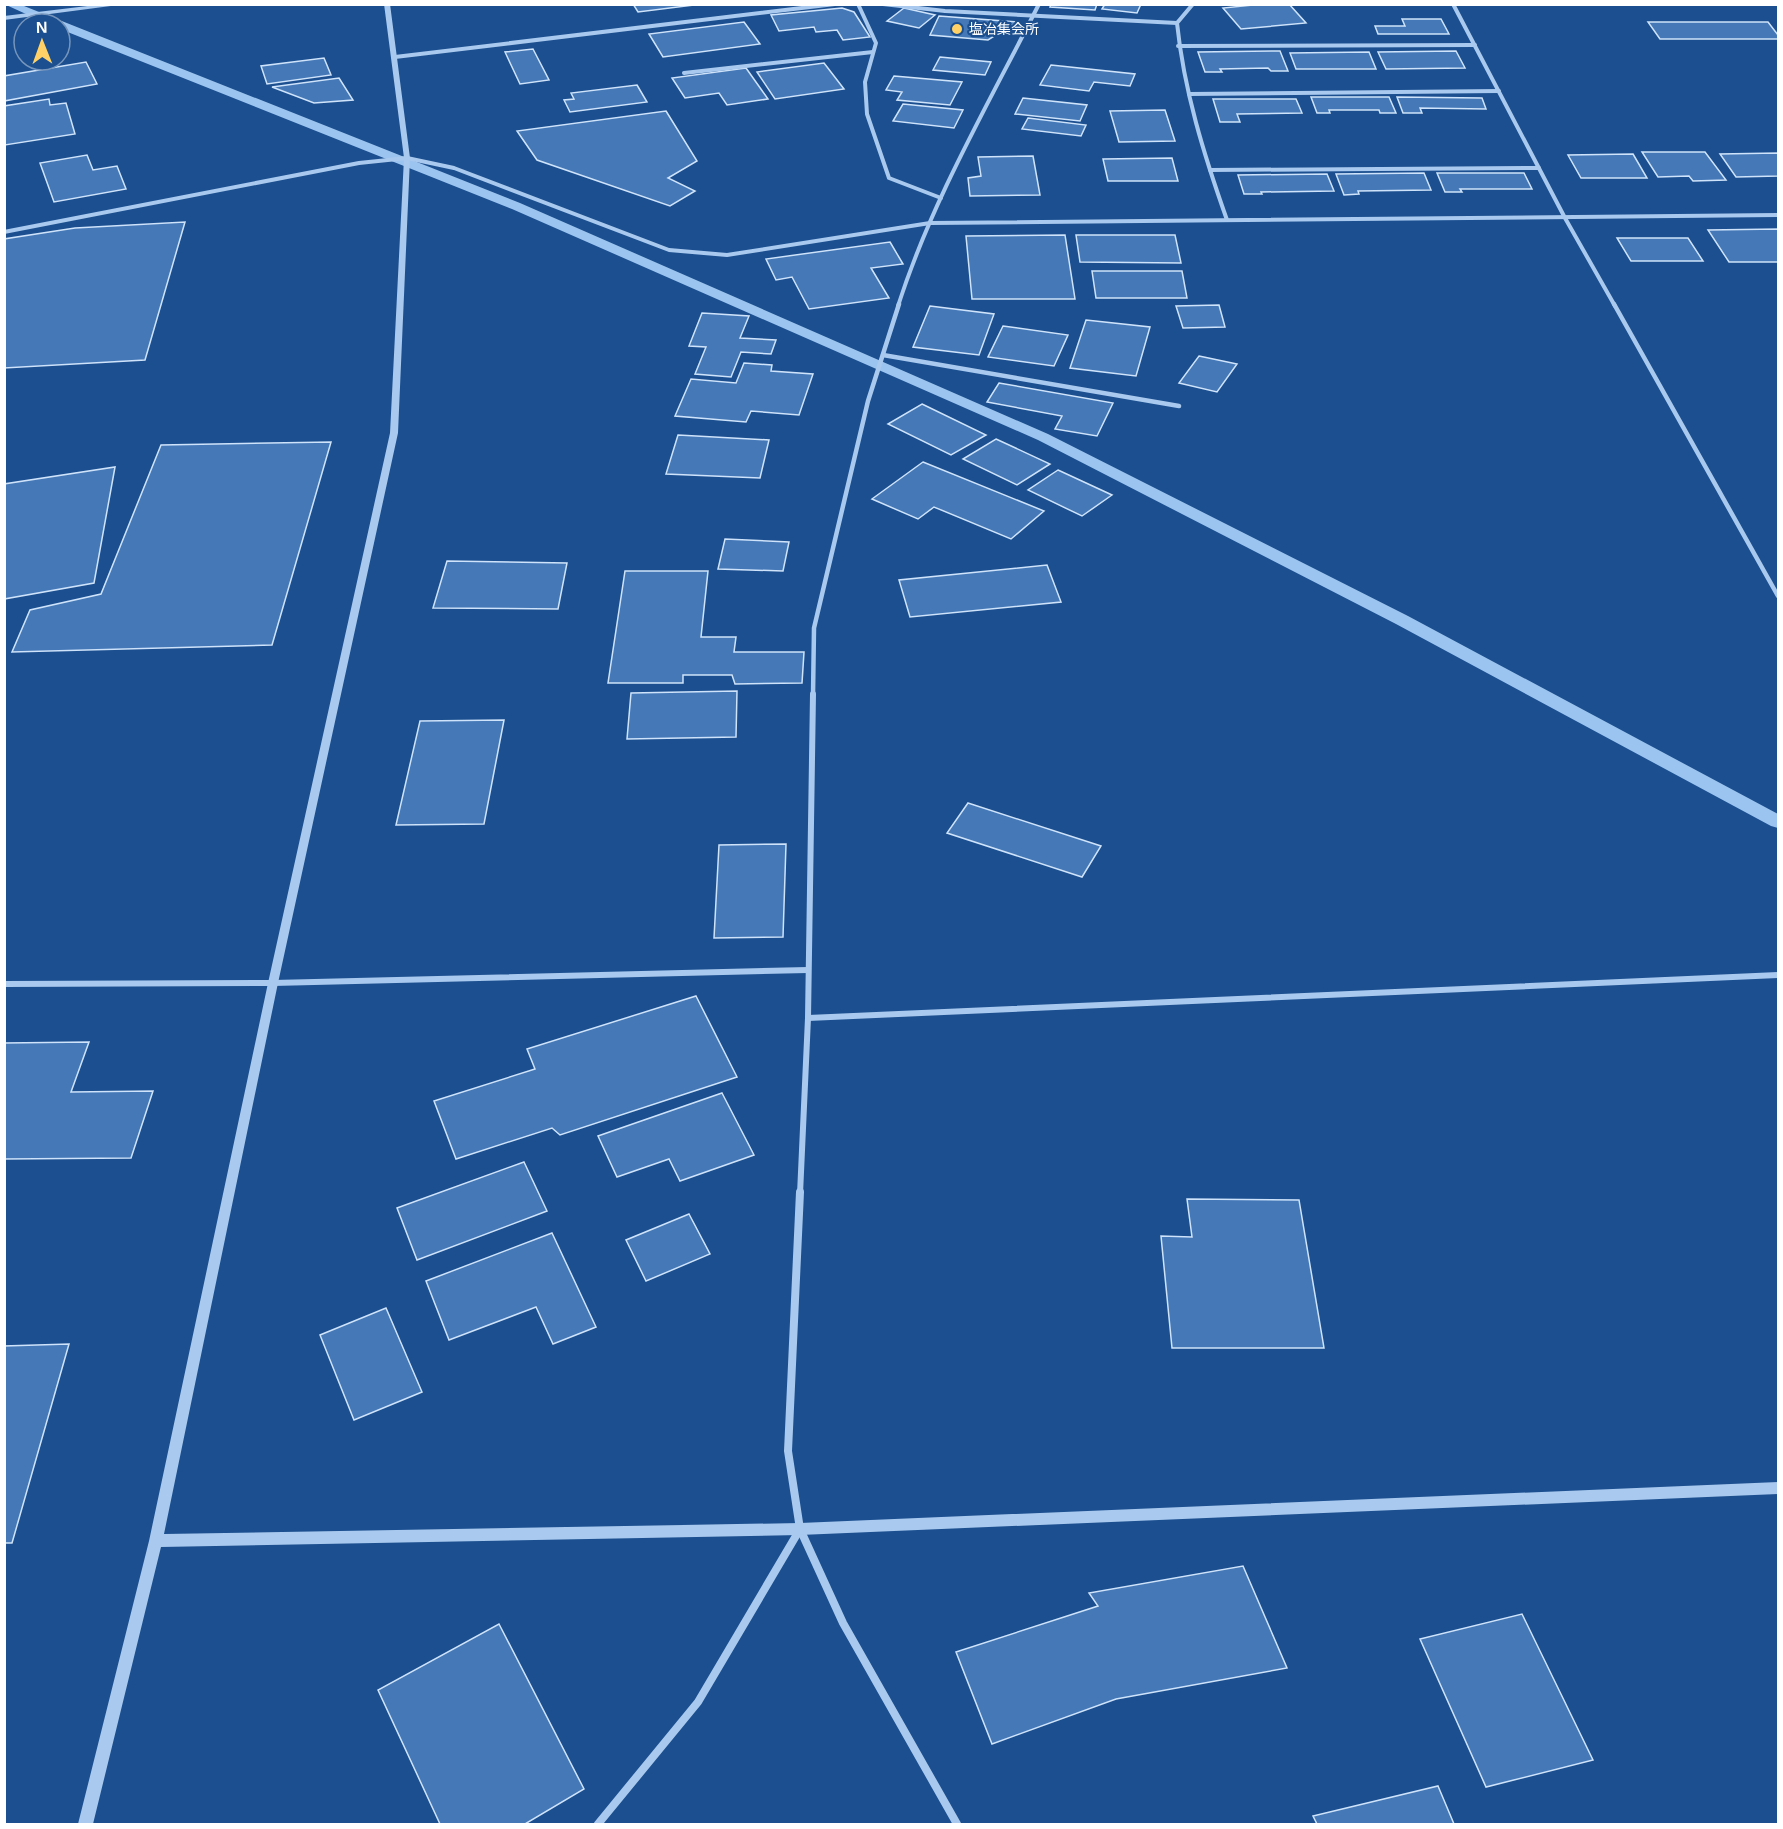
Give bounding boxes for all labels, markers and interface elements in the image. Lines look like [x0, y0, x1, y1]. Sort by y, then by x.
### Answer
north arrow [12, 12, 72, 72]
text: N [36, 19, 48, 36]
place label: 塩冶集会所 [969, 21, 1039, 37]
marker: 塩冶集会所 [950, 22, 964, 36]

